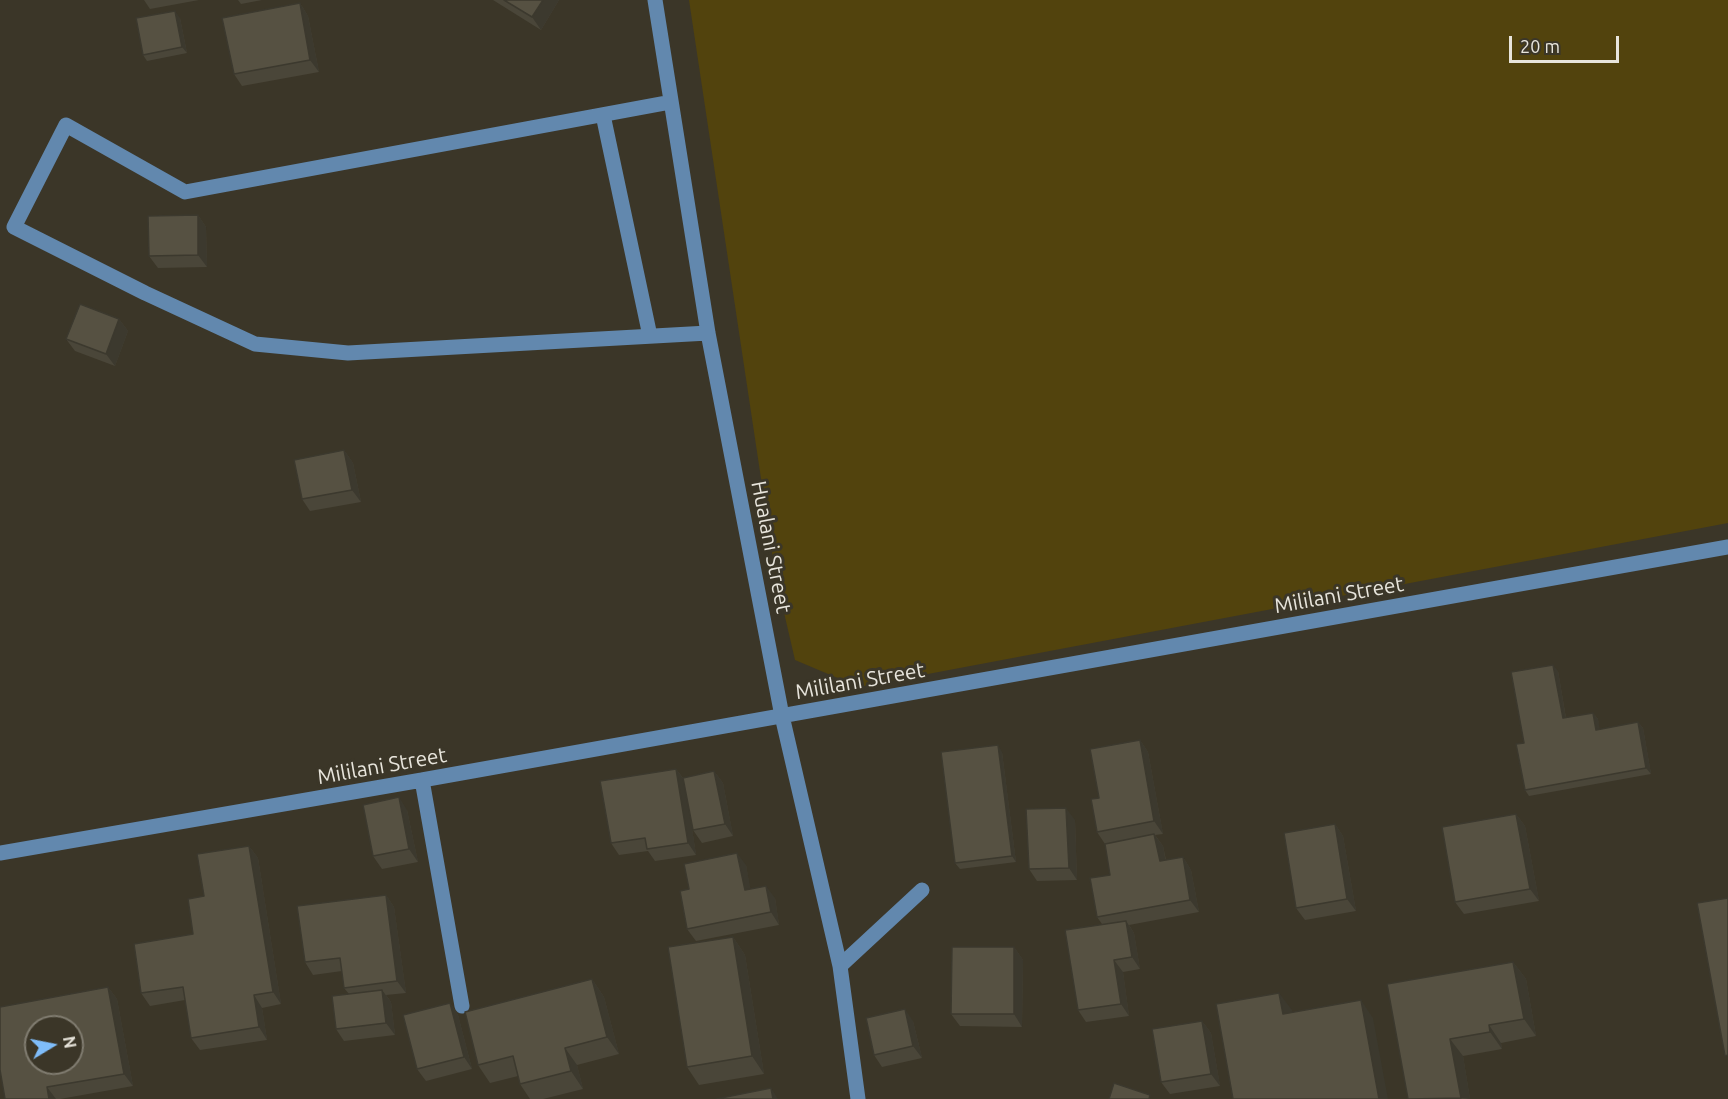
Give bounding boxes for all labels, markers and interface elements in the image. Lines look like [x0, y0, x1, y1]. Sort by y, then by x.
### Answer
scale bar [1512, 24, 1622, 62]
text: 20 m [1520, 36, 1560, 56]
street label: Hualani Street [746, 479, 796, 615]
street label: Mililani Street [1272, 571, 1406, 619]
street label: Mililani Street [793, 657, 927, 705]
street label: Mililani Street [315, 742, 449, 790]
north arrow [24, 1015, 84, 1075]
text: N [60, 1035, 80, 1050]

